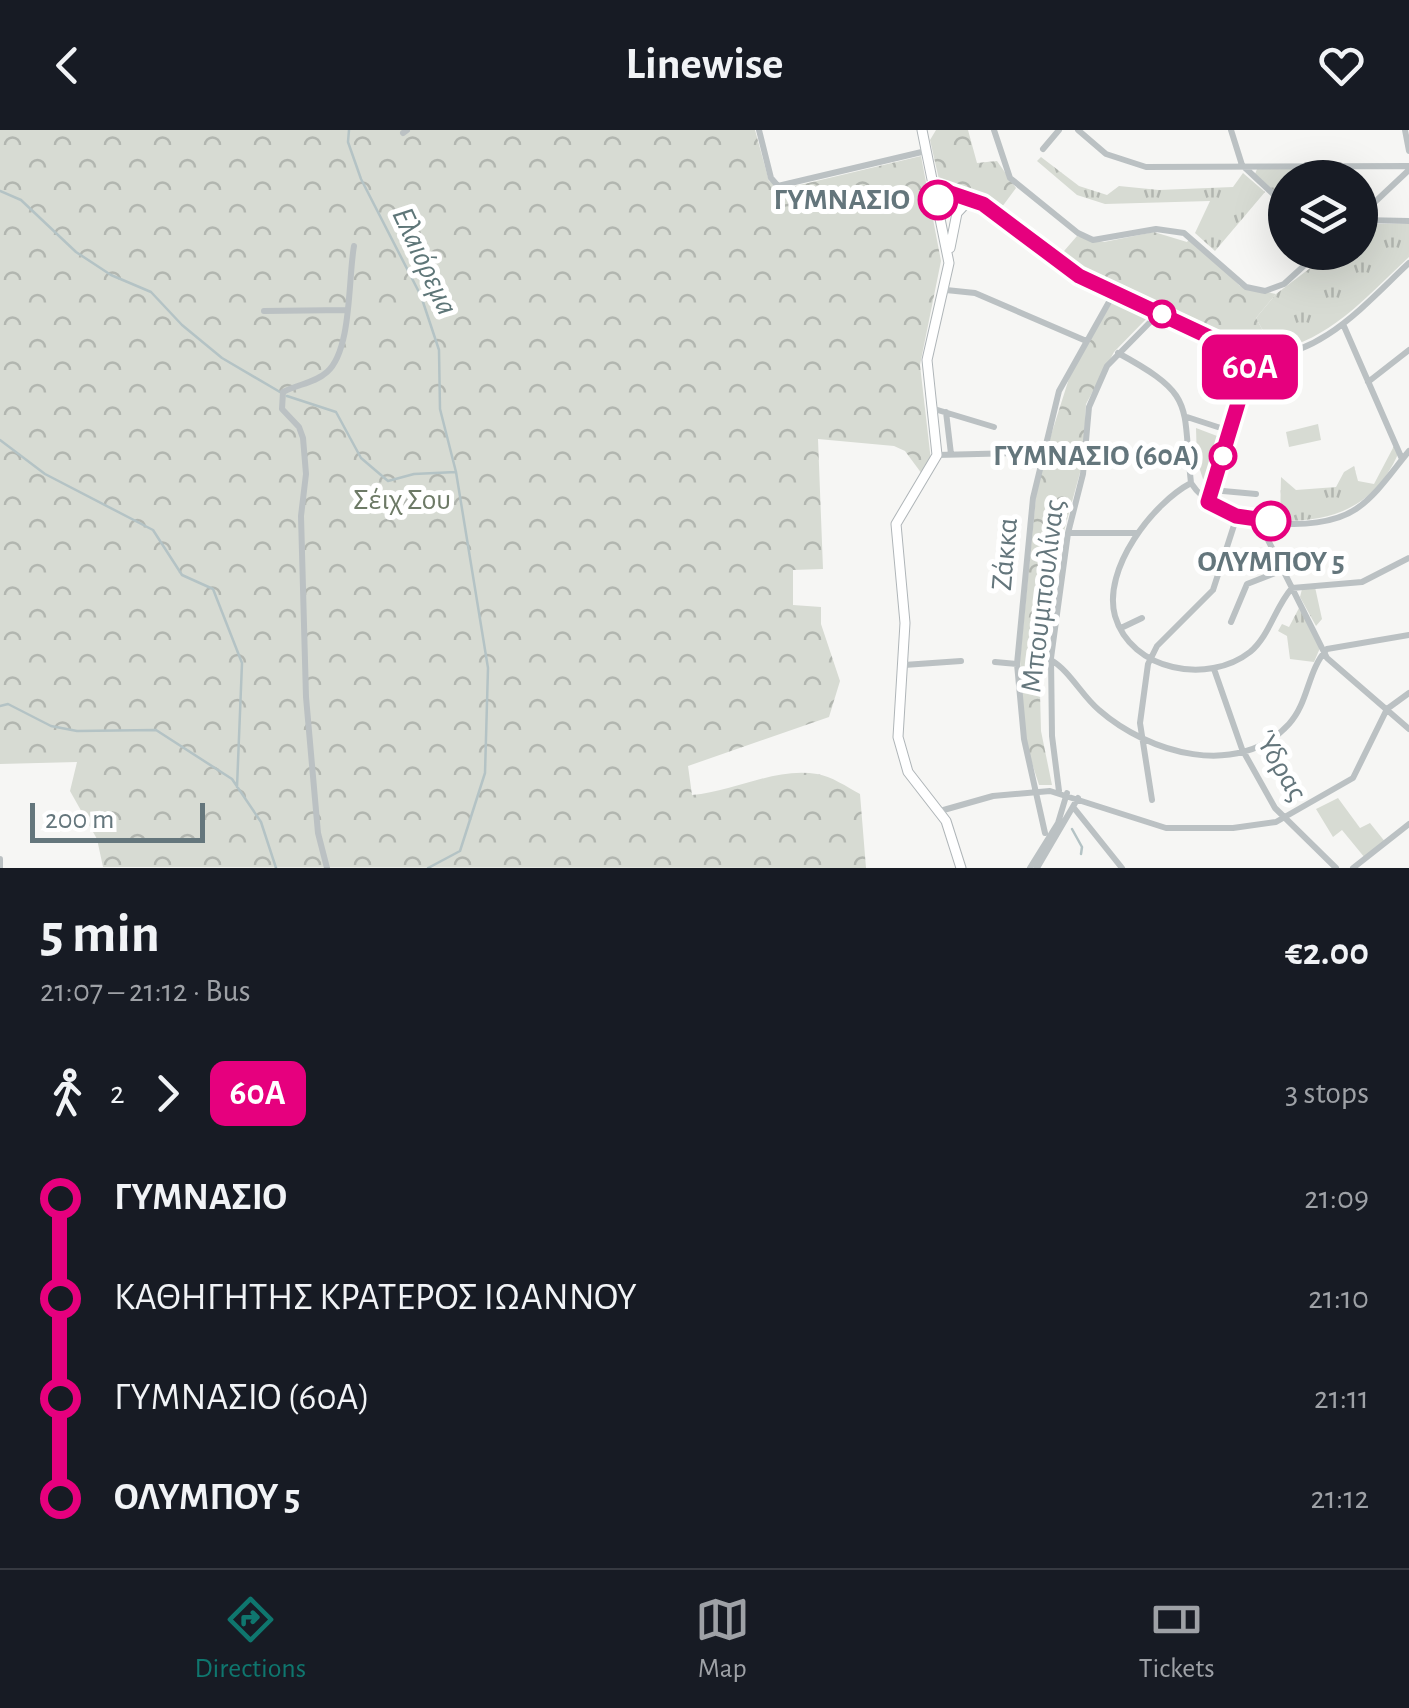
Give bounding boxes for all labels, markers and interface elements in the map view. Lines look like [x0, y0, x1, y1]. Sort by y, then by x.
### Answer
icon: back [40, 38, 95, 93]
icon: heart [1314, 38, 1369, 93]
text: Linewise [626, 42, 783, 87]
map controls [1268, 160, 1378, 270]
button: layers [1268, 160, 1378, 270]
marker: ΓΥΜΝΑΣΙΟ [919, 181, 957, 219]
place label: ΓΥΜΝΑΣΙΟ [773, 185, 910, 215]
water label: Ελαιόρεμα [385, 202, 464, 320]
unlabelled marker [1149, 301, 1175, 327]
line badge: 60Α [1192, 334, 1308, 400]
text: 60Α [1222, 350, 1278, 385]
place label: ΓΥΜΝΑΣΙΟ (60Α) [993, 441, 1200, 471]
marker: ΓΥΜΝΑΣΙΟ (60Α) [1210, 443, 1236, 469]
park label: Σέιχ Σου [353, 485, 451, 515]
street label: Μπουμπουλίνας [1016, 498, 1070, 694]
marker: ΟΛΥΜΠΟΥ 5 [1252, 502, 1290, 540]
street label: Ζάκκα [987, 516, 1023, 592]
place label: ΟΛΥΜΠΟΥ 5 [1197, 547, 1345, 577]
street label: Ύδρας [1249, 726, 1313, 806]
scale bar [30, 798, 205, 843]
text: 200 m [45, 806, 114, 834]
text: 5 min [40, 907, 160, 962]
text: €2.00 [1285, 934, 1369, 972]
text: 21:07 – 21:12 · Bus [40, 975, 251, 1007]
icon: walk [40, 1066, 95, 1121]
icon: forward [140, 1066, 195, 1121]
text: 60Α [230, 1076, 286, 1111]
text: 2 [110, 1077, 125, 1109]
text: 3 stops [1285, 1077, 1369, 1109]
text: ΓΥΜΝΑΣΙΟ [114, 1179, 287, 1217]
text: 21:09 [1304, 1182, 1369, 1214]
text: ΚΑΘΗΓΗΤΗΣ ΚΡΑΤΕΡΟΣ ΙΩΑΝΝΟΥ [114, 1279, 637, 1317]
text: 21:10 [1308, 1282, 1369, 1314]
text: ΓΥΜΝΑΣΙΟ (60Α) [114, 1379, 370, 1417]
text: 21:11 [1314, 1382, 1369, 1414]
text: ΟΛΥΜΠΟΥ 5 [114, 1479, 300, 1517]
text: 21:12 [1311, 1482, 1369, 1514]
tab: Directions [194, 1592, 306, 1686]
tab: Map [695, 1592, 750, 1686]
tab: Tickets [1139, 1592, 1215, 1686]

